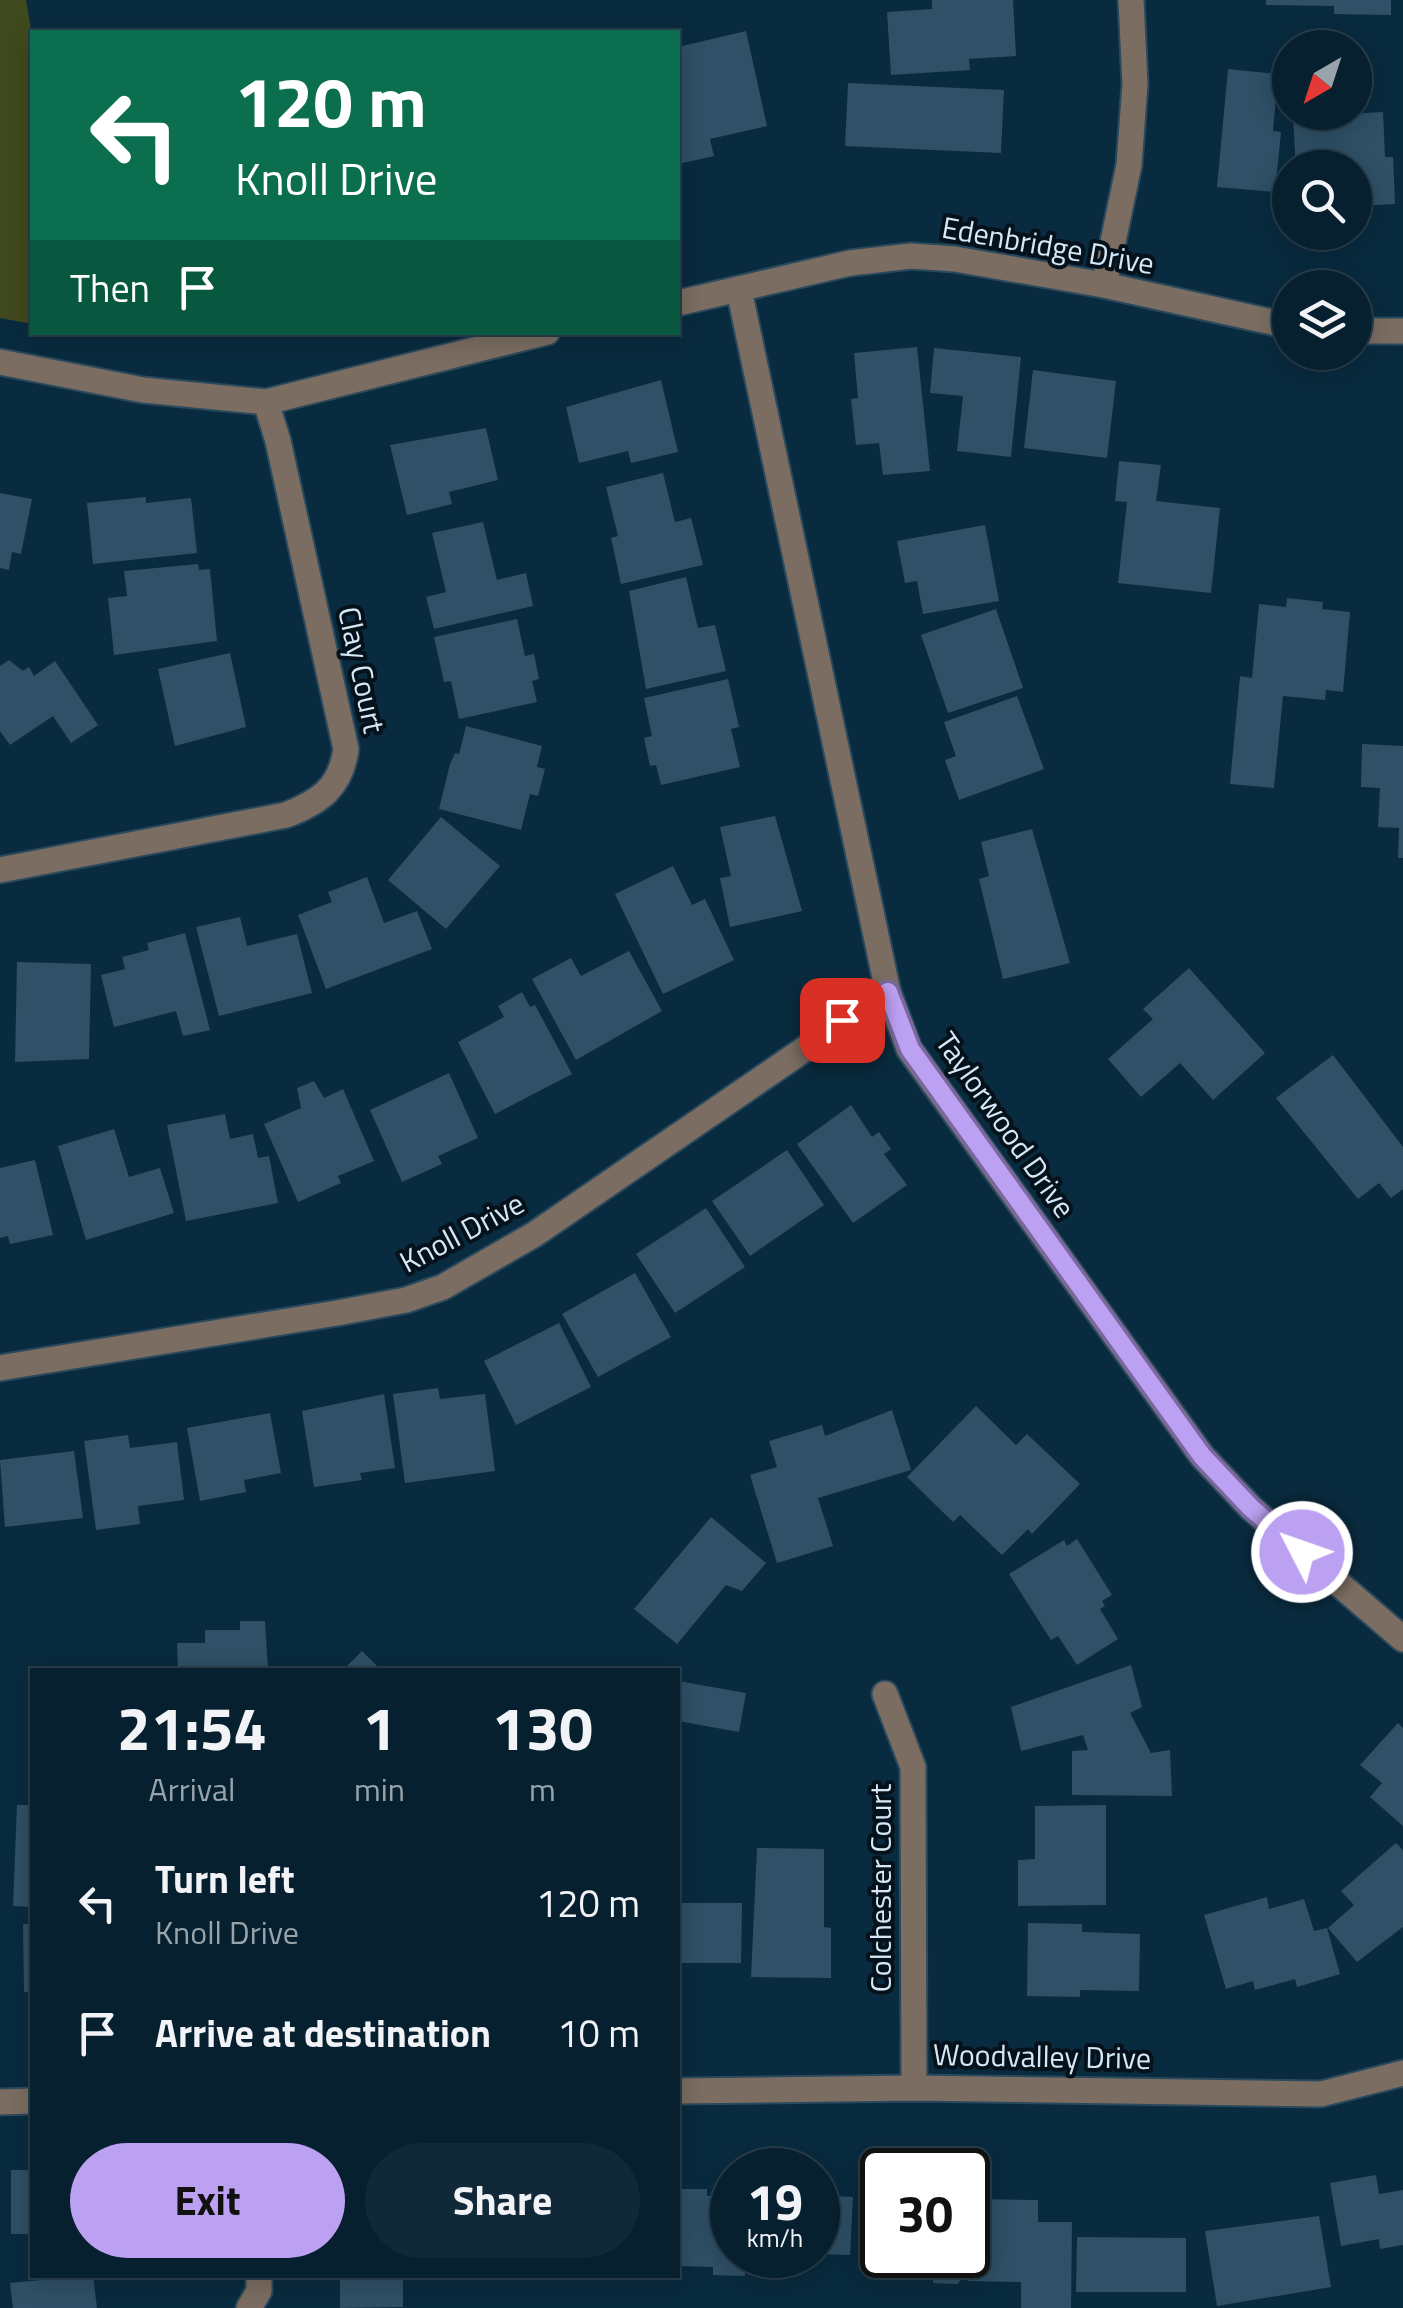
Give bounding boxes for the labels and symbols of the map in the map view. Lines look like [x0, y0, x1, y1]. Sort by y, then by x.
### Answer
north arrow [1272, 30, 1372, 130]
street label: Edenbridge Drive [938, 204, 1158, 286]
street label: Clay Court [326, 602, 398, 738]
pin [800, 978, 885, 1063]
street label: Taylorwood Drive [924, 1022, 1087, 1227]
street label: Knoll Drive [391, 1180, 532, 1284]
position arrow [1250, 1500, 1354, 1604]
street label: Colchester Court [857, 1783, 903, 1992]
street label: Woodvalley Drive [933, 2031, 1152, 2081]
speed limit sign: 30 [860, 2148, 990, 2278]

